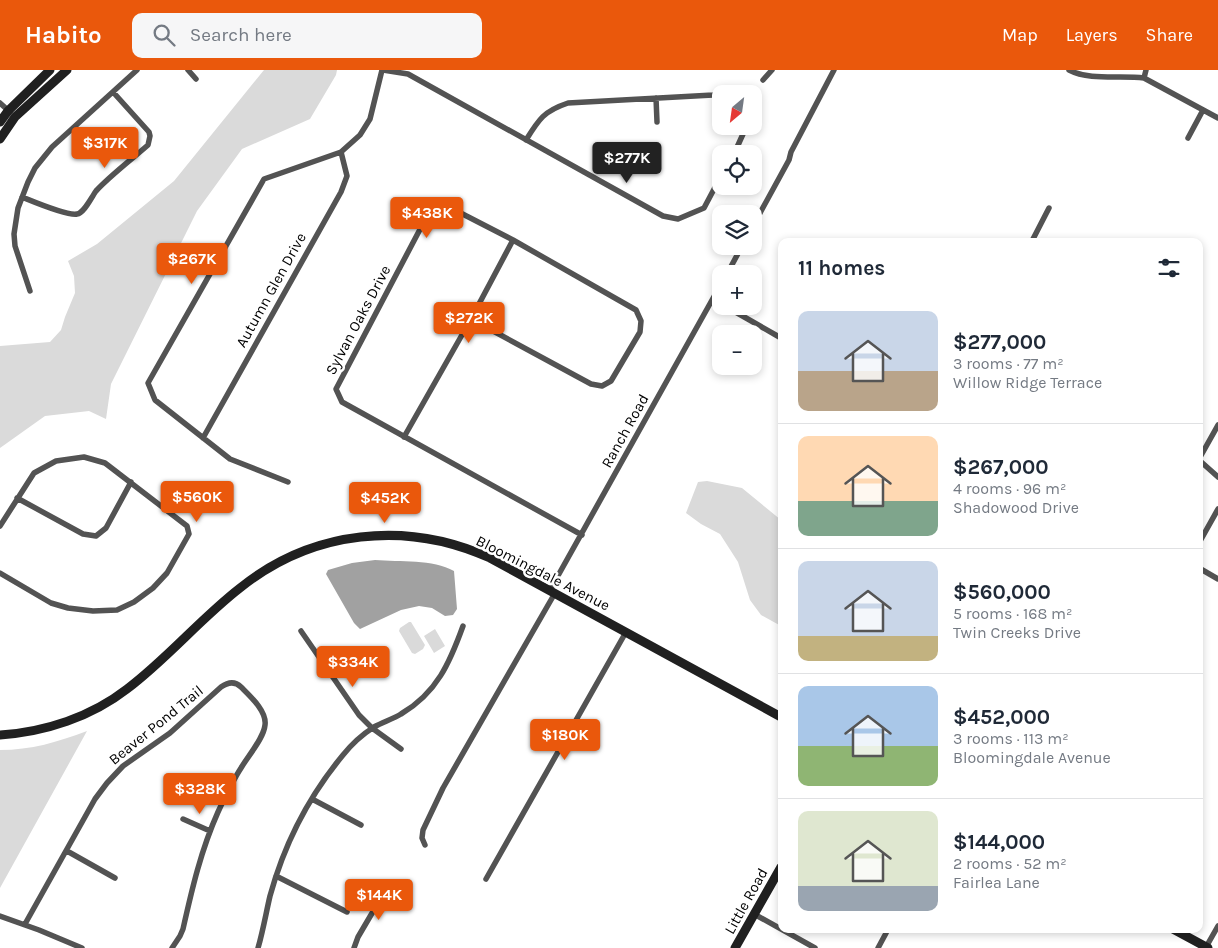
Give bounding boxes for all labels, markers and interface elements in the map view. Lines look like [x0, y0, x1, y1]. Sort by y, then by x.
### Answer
search box [132, 13, 482, 58]
text: Habito [25, 21, 102, 49]
icon: search [150, 21, 178, 49]
text: Search here [190, 24, 292, 46]
text: Map [1002, 24, 1038, 46]
text: Layers [1066, 24, 1118, 46]
text: Share [1146, 24, 1193, 46]
north arrow [712, 85, 762, 135]
map controls [712, 85, 762, 375]
pin: $317K [70, 126, 140, 169]
text: $317K [82, 133, 128, 152]
pin: $277K [592, 142, 662, 184]
button: locate [712, 145, 762, 195]
text: $277K [603, 148, 651, 167]
pin: $438K [392, 196, 462, 239]
text: $438K [401, 203, 453, 222]
button: layers [712, 205, 762, 255]
street label: Autumn Glen Drive [232, 230, 310, 350]
pin: $267K [157, 242, 227, 285]
text: $267K [168, 249, 216, 268]
icon: filters [1155, 254, 1183, 282]
text: 11 homes [798, 256, 885, 280]
street label: Sylvan Oaks Drive [322, 262, 394, 378]
button: + [712, 265, 762, 315]
pin: $272K [434, 302, 504, 344]
text: $272K [445, 308, 493, 327]
button: − [712, 325, 762, 375]
text: $277,000 [953, 330, 1046, 354]
icon: home [838, 331, 898, 391]
text: 3 rooms · 77 m² [953, 354, 1064, 373]
text: Willow Ridge Terrace [953, 373, 1102, 392]
street label: Ranch Road [597, 391, 653, 471]
text: $267,000 [953, 455, 1049, 479]
icon: home [838, 456, 898, 516]
text: 4 rooms · 96 m² [953, 479, 1066, 498]
pin: $560K [162, 480, 232, 523]
pin: $452K [350, 482, 420, 524]
text: $560K [172, 487, 222, 506]
text: $452K [360, 488, 410, 507]
text: Shadowood Drive [953, 498, 1079, 517]
street label: Bloomingdale Avenue [473, 531, 613, 615]
text: $560,000 [953, 580, 1051, 604]
icon: home [838, 581, 898, 641]
text: 5 rooms · 168 m² [953, 604, 1072, 623]
text: Twin Creeks Drive [953, 623, 1081, 642]
pin: $334K [318, 646, 388, 688]
text: $334K [328, 652, 378, 671]
street label: Beaver Pond Trail [105, 681, 207, 769]
text: $452,000 [953, 705, 1050, 729]
icon: home [838, 706, 898, 766]
pin: $180K [530, 718, 600, 761]
text: $180K [541, 725, 589, 744]
text: 3 rooms · 113 m² [953, 729, 1069, 748]
text: Bloomingdale Avenue [953, 748, 1111, 767]
pin: $328K [165, 772, 235, 815]
text: $328K [174, 779, 226, 798]
text: $144,000 [953, 830, 1045, 854]
icon: home [838, 831, 898, 891]
text: 2 rooms · 52 m² [953, 854, 1067, 873]
street label: Little Road [720, 865, 772, 937]
text: Fairlea Lane [953, 873, 1040, 892]
pin: $144K [344, 878, 414, 921]
text: $144K [356, 885, 402, 904]

